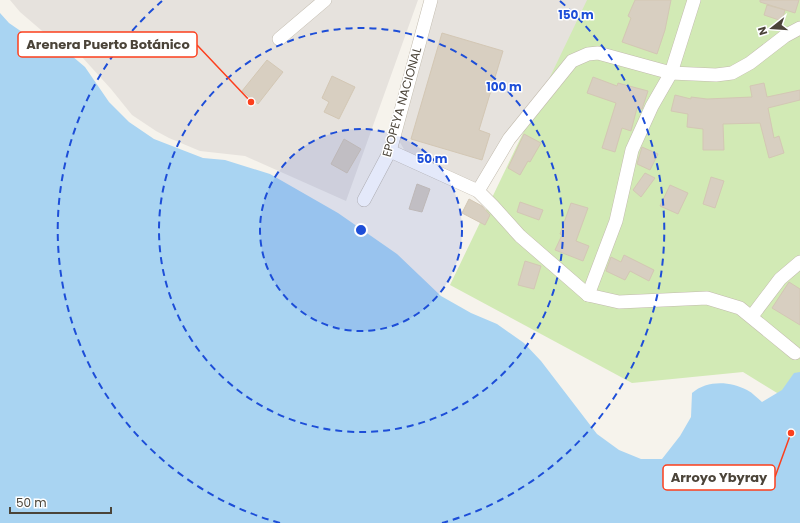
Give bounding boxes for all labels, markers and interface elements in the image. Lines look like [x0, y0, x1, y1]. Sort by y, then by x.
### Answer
text: 150 m [558, 6, 594, 23]
north arrow [752, 8, 792, 48]
text: N [754, 25, 771, 37]
callout: Arenera Puerto Botánico [18, 32, 197, 57]
text: Arenera Puerto Botánico [26, 35, 190, 54]
street label: EPOPEYA NACIONAL [378, 45, 425, 159]
text: 100 m [486, 78, 522, 95]
text: 50 m [417, 150, 448, 167]
centre of rings [354, 223, 368, 237]
callout: Arroyo Ybyray [663, 465, 775, 490]
text: Arroyo Ybyray [671, 468, 768, 487]
scale bar [10, 489, 111, 515]
text: 50 m [16, 494, 47, 511]

